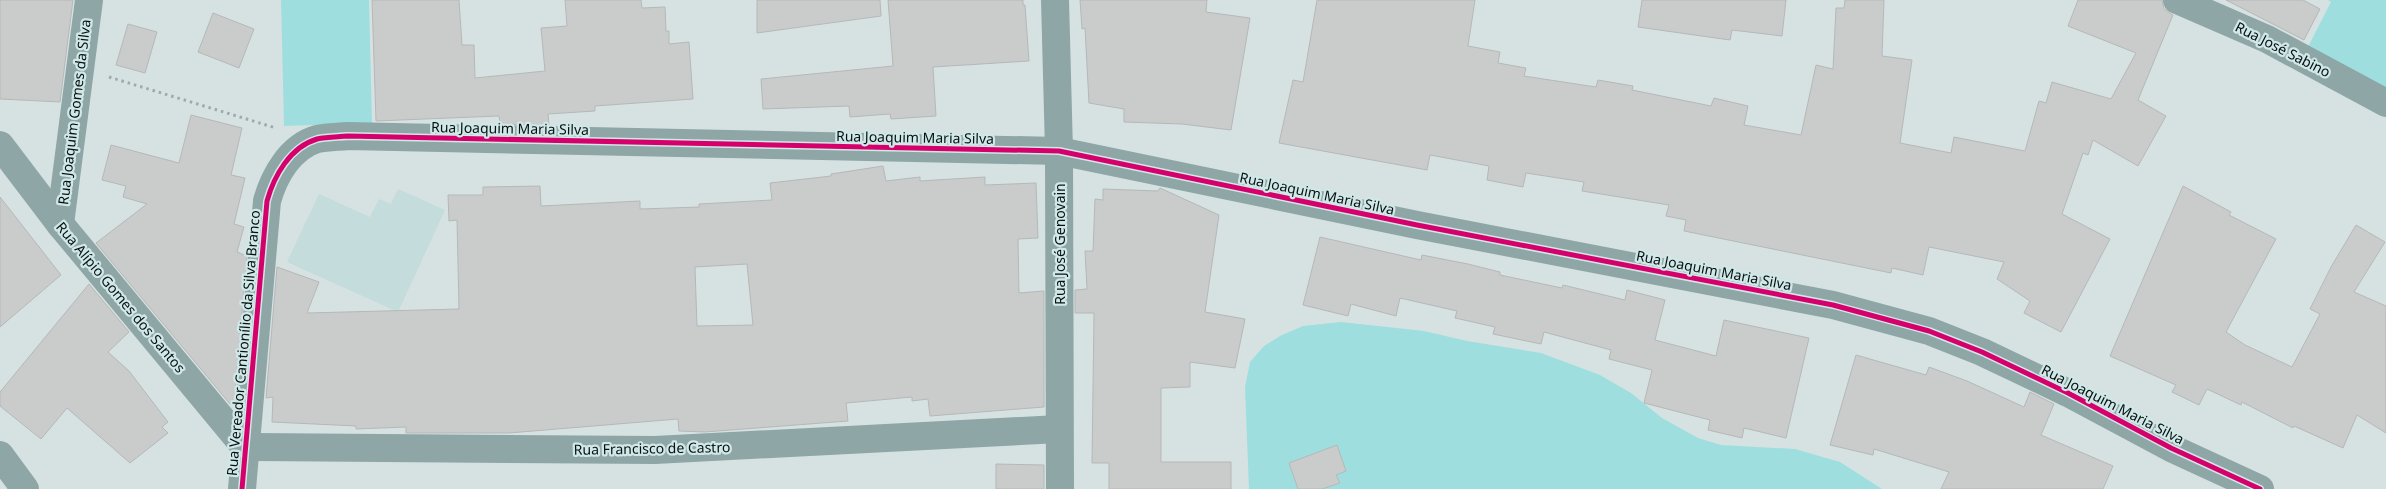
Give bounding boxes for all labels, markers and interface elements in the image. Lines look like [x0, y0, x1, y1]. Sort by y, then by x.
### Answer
street label: Rua José Sabino [2232, 17, 2334, 81]
street label: Rua Joaquim Gomes da Silva [53, 18, 95, 206]
street label: Rua Joaquim Maria Silva [431, 117, 589, 139]
street label: Rua Joaquim Maria Silva [836, 126, 994, 148]
street label: Rua Joaquim Maria Silva [1238, 167, 1396, 219]
street label: Rua José Genovain [1050, 183, 1069, 305]
street label: Rua Vereador Cantionílio da Silva Branco [222, 209, 264, 477]
street label: Rua Alípio Gomes dos Santos [52, 218, 190, 377]
street label: Rua Joaquim Maria Silva [1635, 246, 1793, 294]
street label: Rua Joaquim Maria Silva [2038, 360, 2188, 448]
street label: Rua Francisco de Castro [574, 437, 730, 459]

